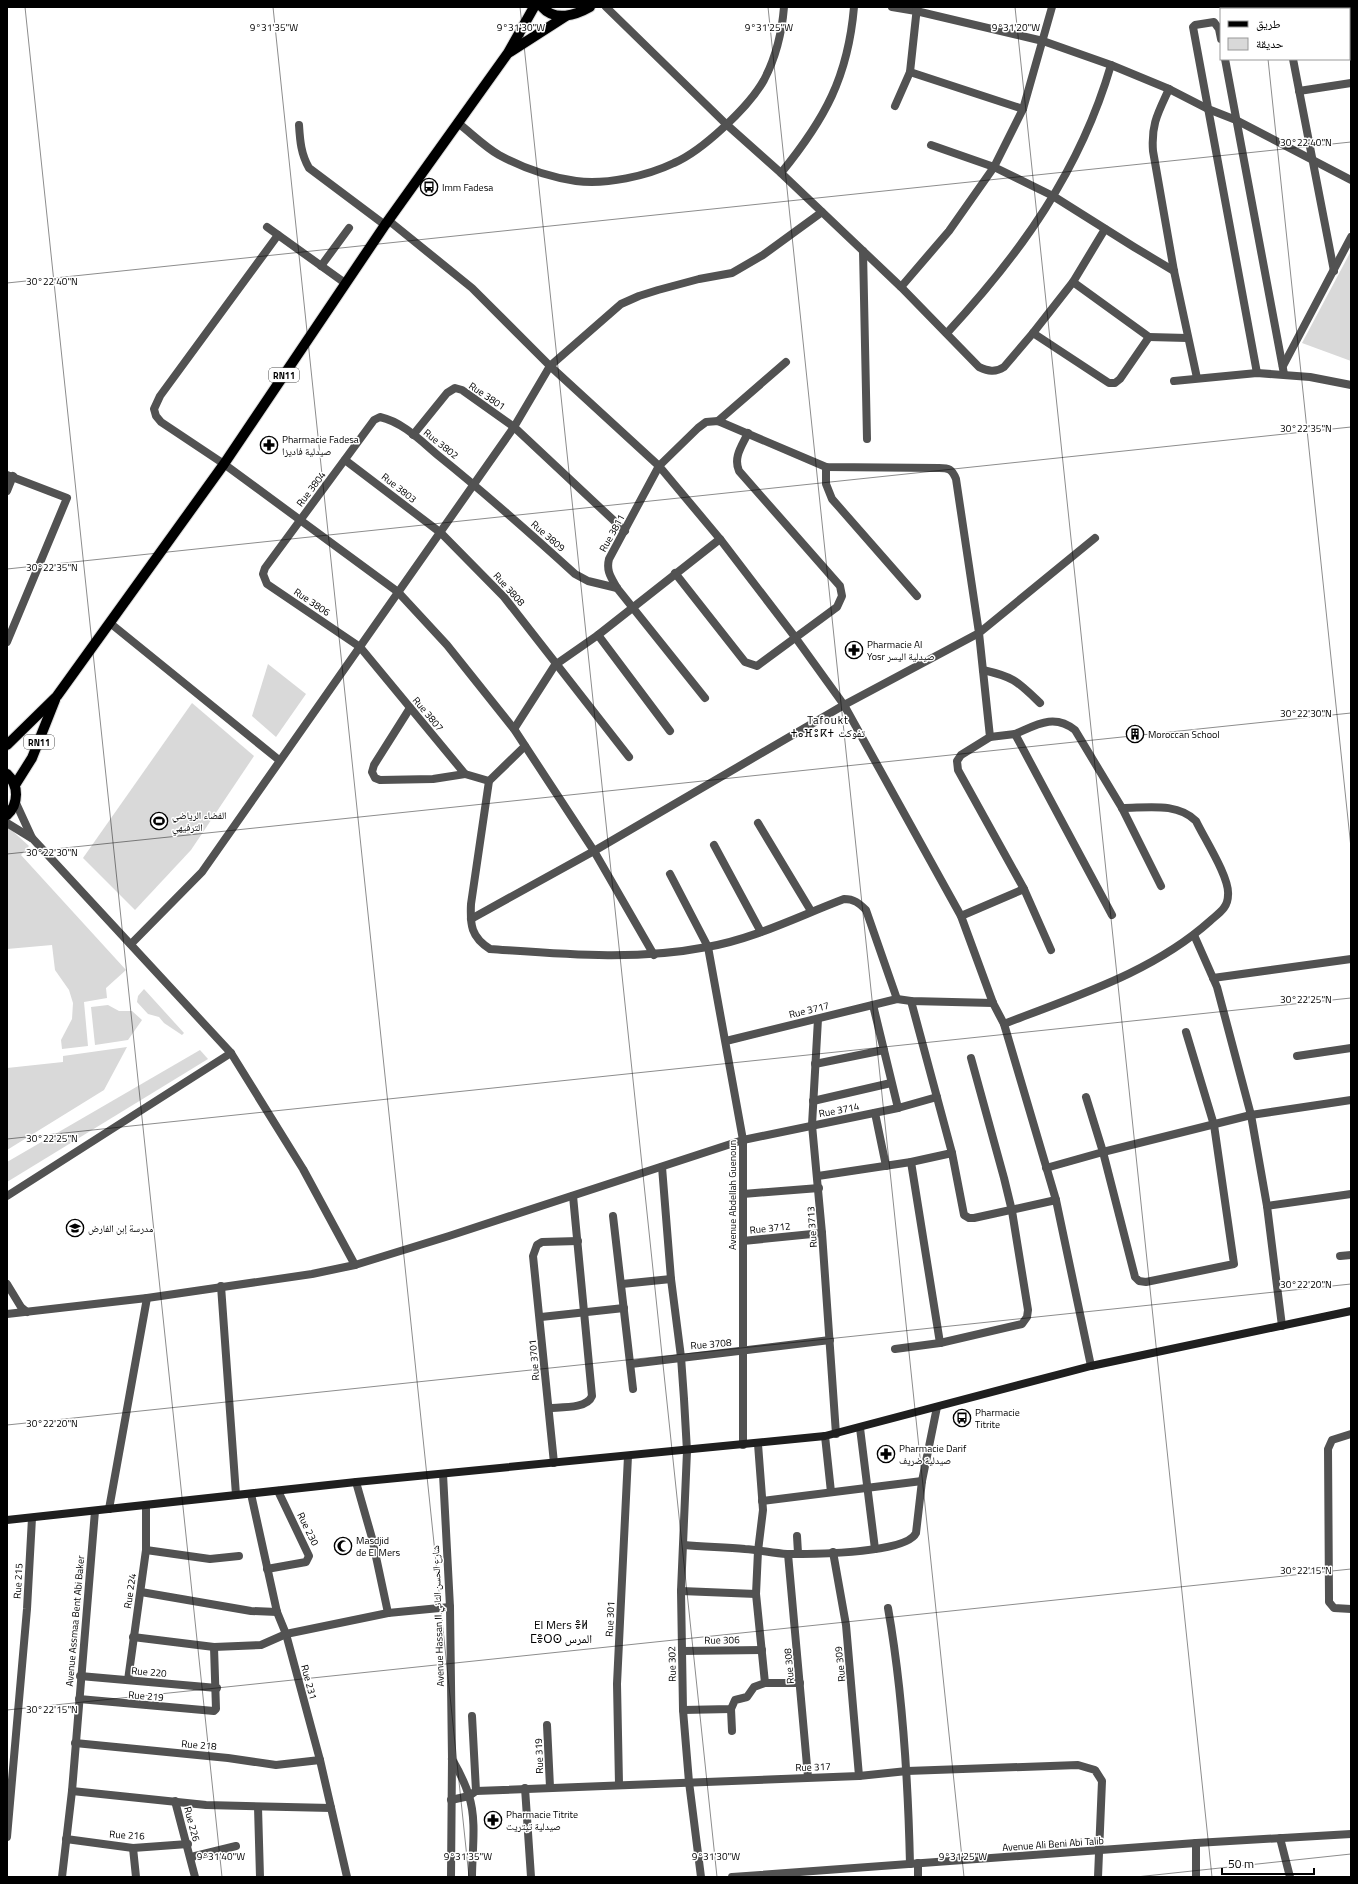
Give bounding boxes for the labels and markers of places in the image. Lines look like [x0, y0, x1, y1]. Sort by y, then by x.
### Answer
bus stop icon: Imm Fadesa [419, 177, 439, 197]
place label: Imm Fadesa [442, 180, 493, 195]
place label: Pharmacie Fadesa صيدلية فاديزا [282, 432, 359, 459]
pharmacy icon: Pharmacie Fadesa صيدلية فاديزا [259, 435, 279, 455]
place label: Pharmacie Al Yosr صيدلية اليسر [867, 637, 935, 664]
pharmacy icon: Pharmacie Al Yosr صيدلية اليسر [844, 640, 864, 660]
building icon: Moroccan School [1125, 724, 1145, 744]
place label: Moroccan School [1148, 727, 1220, 742]
place label: الفضاء الرياضي الترفيهي [172, 808, 226, 835]
sports icon: الفضاء الرياضي الترفيهي [149, 811, 169, 831]
school or university icon: مدرسة إبن الفارض [65, 1218, 85, 1238]
place label: مدرسة إبن الفارض [88, 1221, 154, 1236]
place label: Pharmacie Titrite [975, 1405, 1020, 1432]
bus stop icon: Pharmacie Titrite [952, 1408, 972, 1428]
place label: Pharmacie Darif صيدلية ضريف [899, 1441, 967, 1468]
pharmacy icon: Pharmacie Darif صيدلية ضريف [876, 1444, 896, 1464]
place label: Masdjid de El Mers [356, 1533, 400, 1560]
mosque icon: Masdjid de El Mers [333, 1536, 353, 1556]
place label: Pharmacie Titrite صيدلية تيتريت [506, 1807, 578, 1834]
pharmacy icon: Pharmacie Titrite صيدلية تيتريت [483, 1810, 503, 1830]

